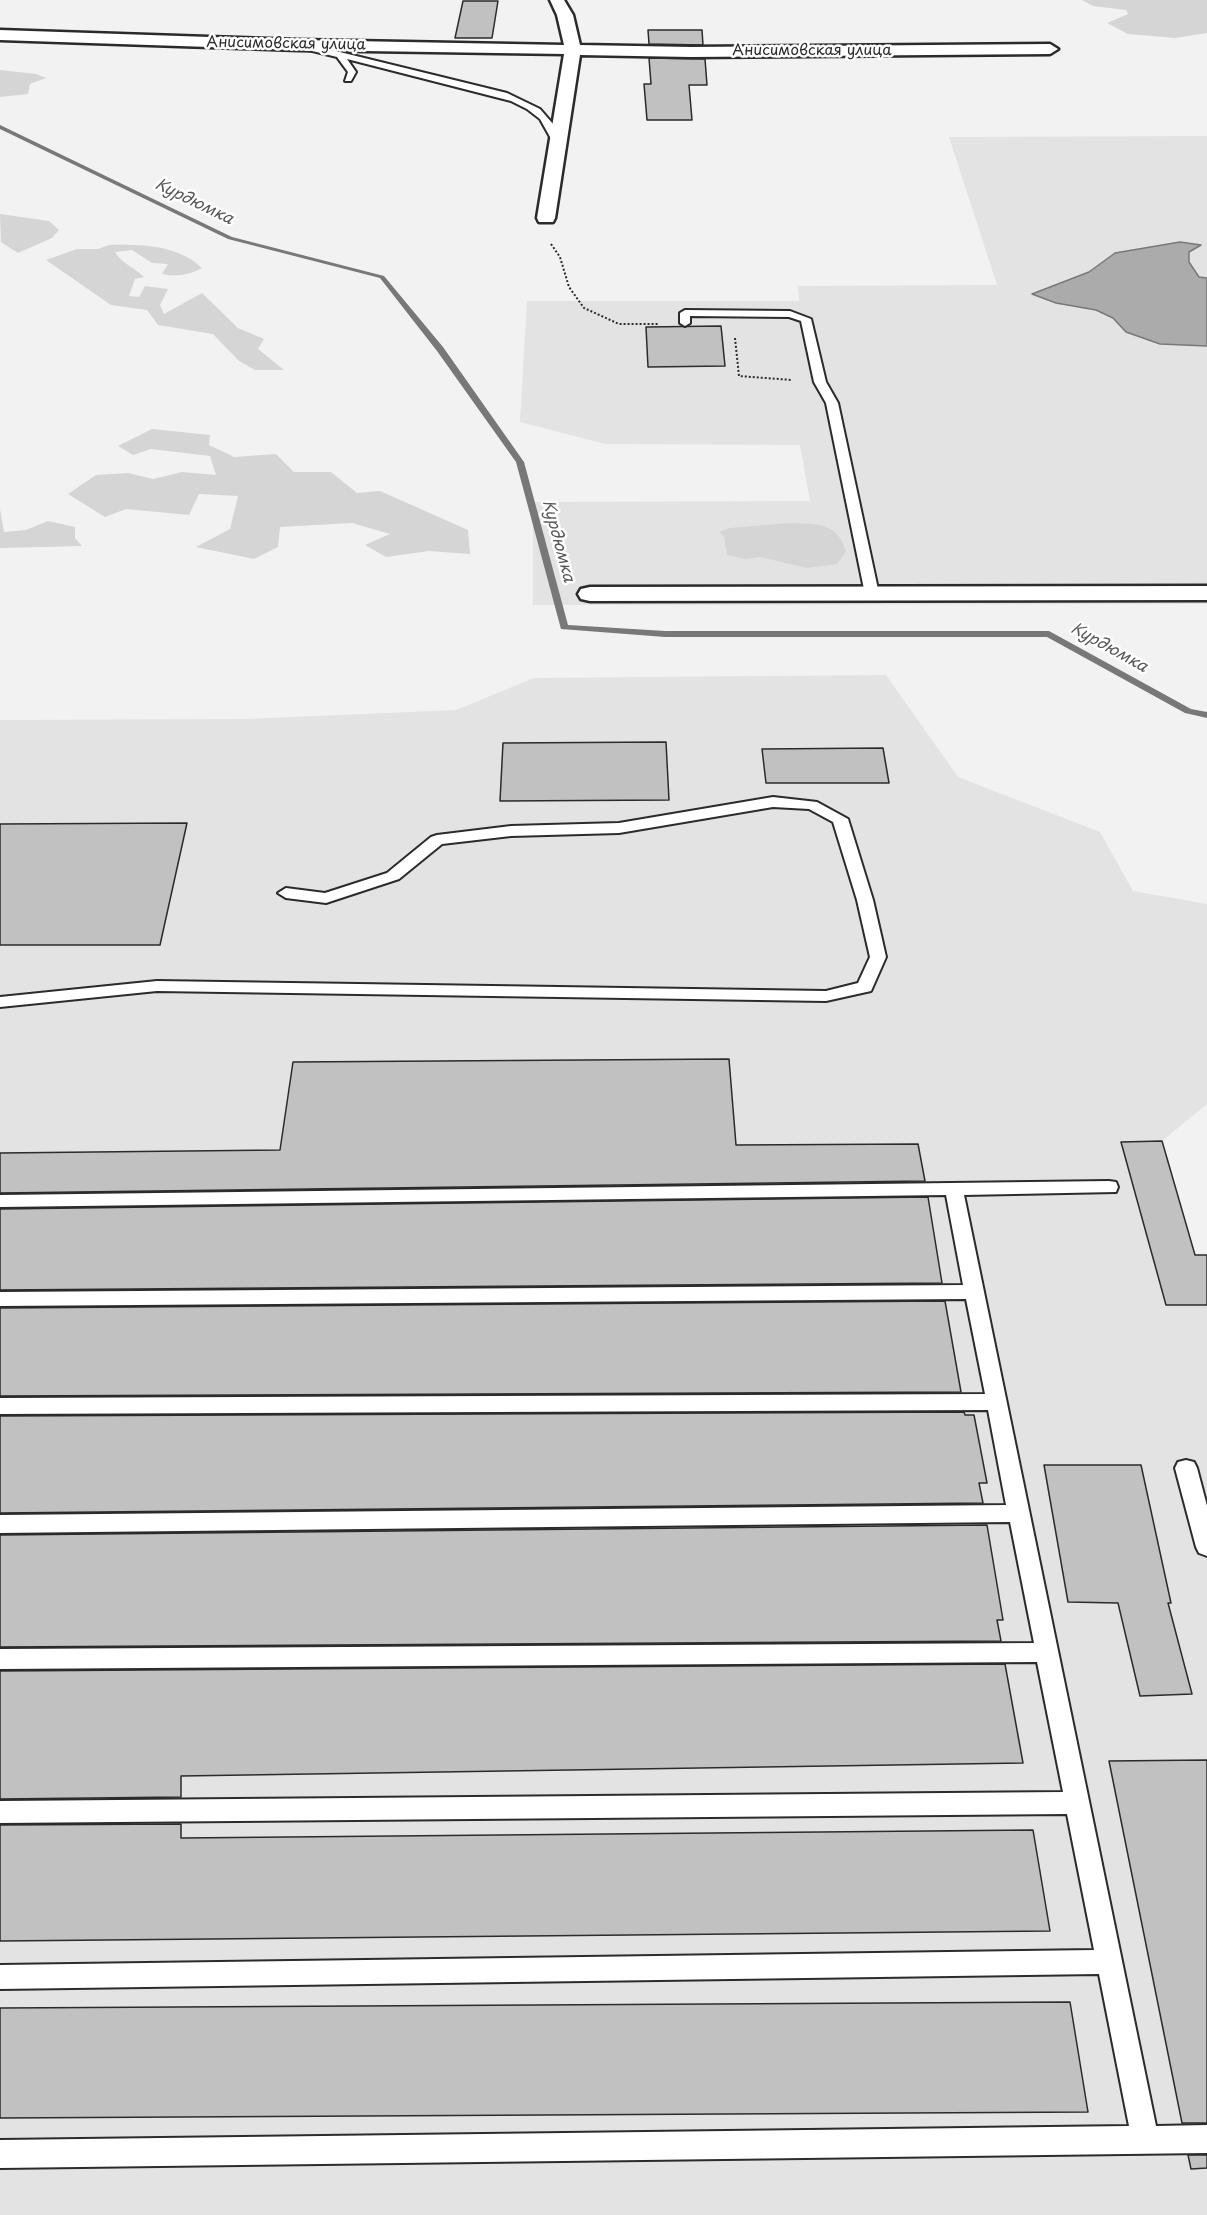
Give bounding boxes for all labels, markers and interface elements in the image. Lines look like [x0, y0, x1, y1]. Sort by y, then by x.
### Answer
street label: Анисимовская улица [206, 34, 366, 54]
street label: Анисимовская улица [732, 42, 892, 60]
water label: Курдюмка [152, 175, 236, 229]
water label: Курдюмка [538, 498, 578, 584]
water label: Курдюмка [1067, 619, 1151, 677]

